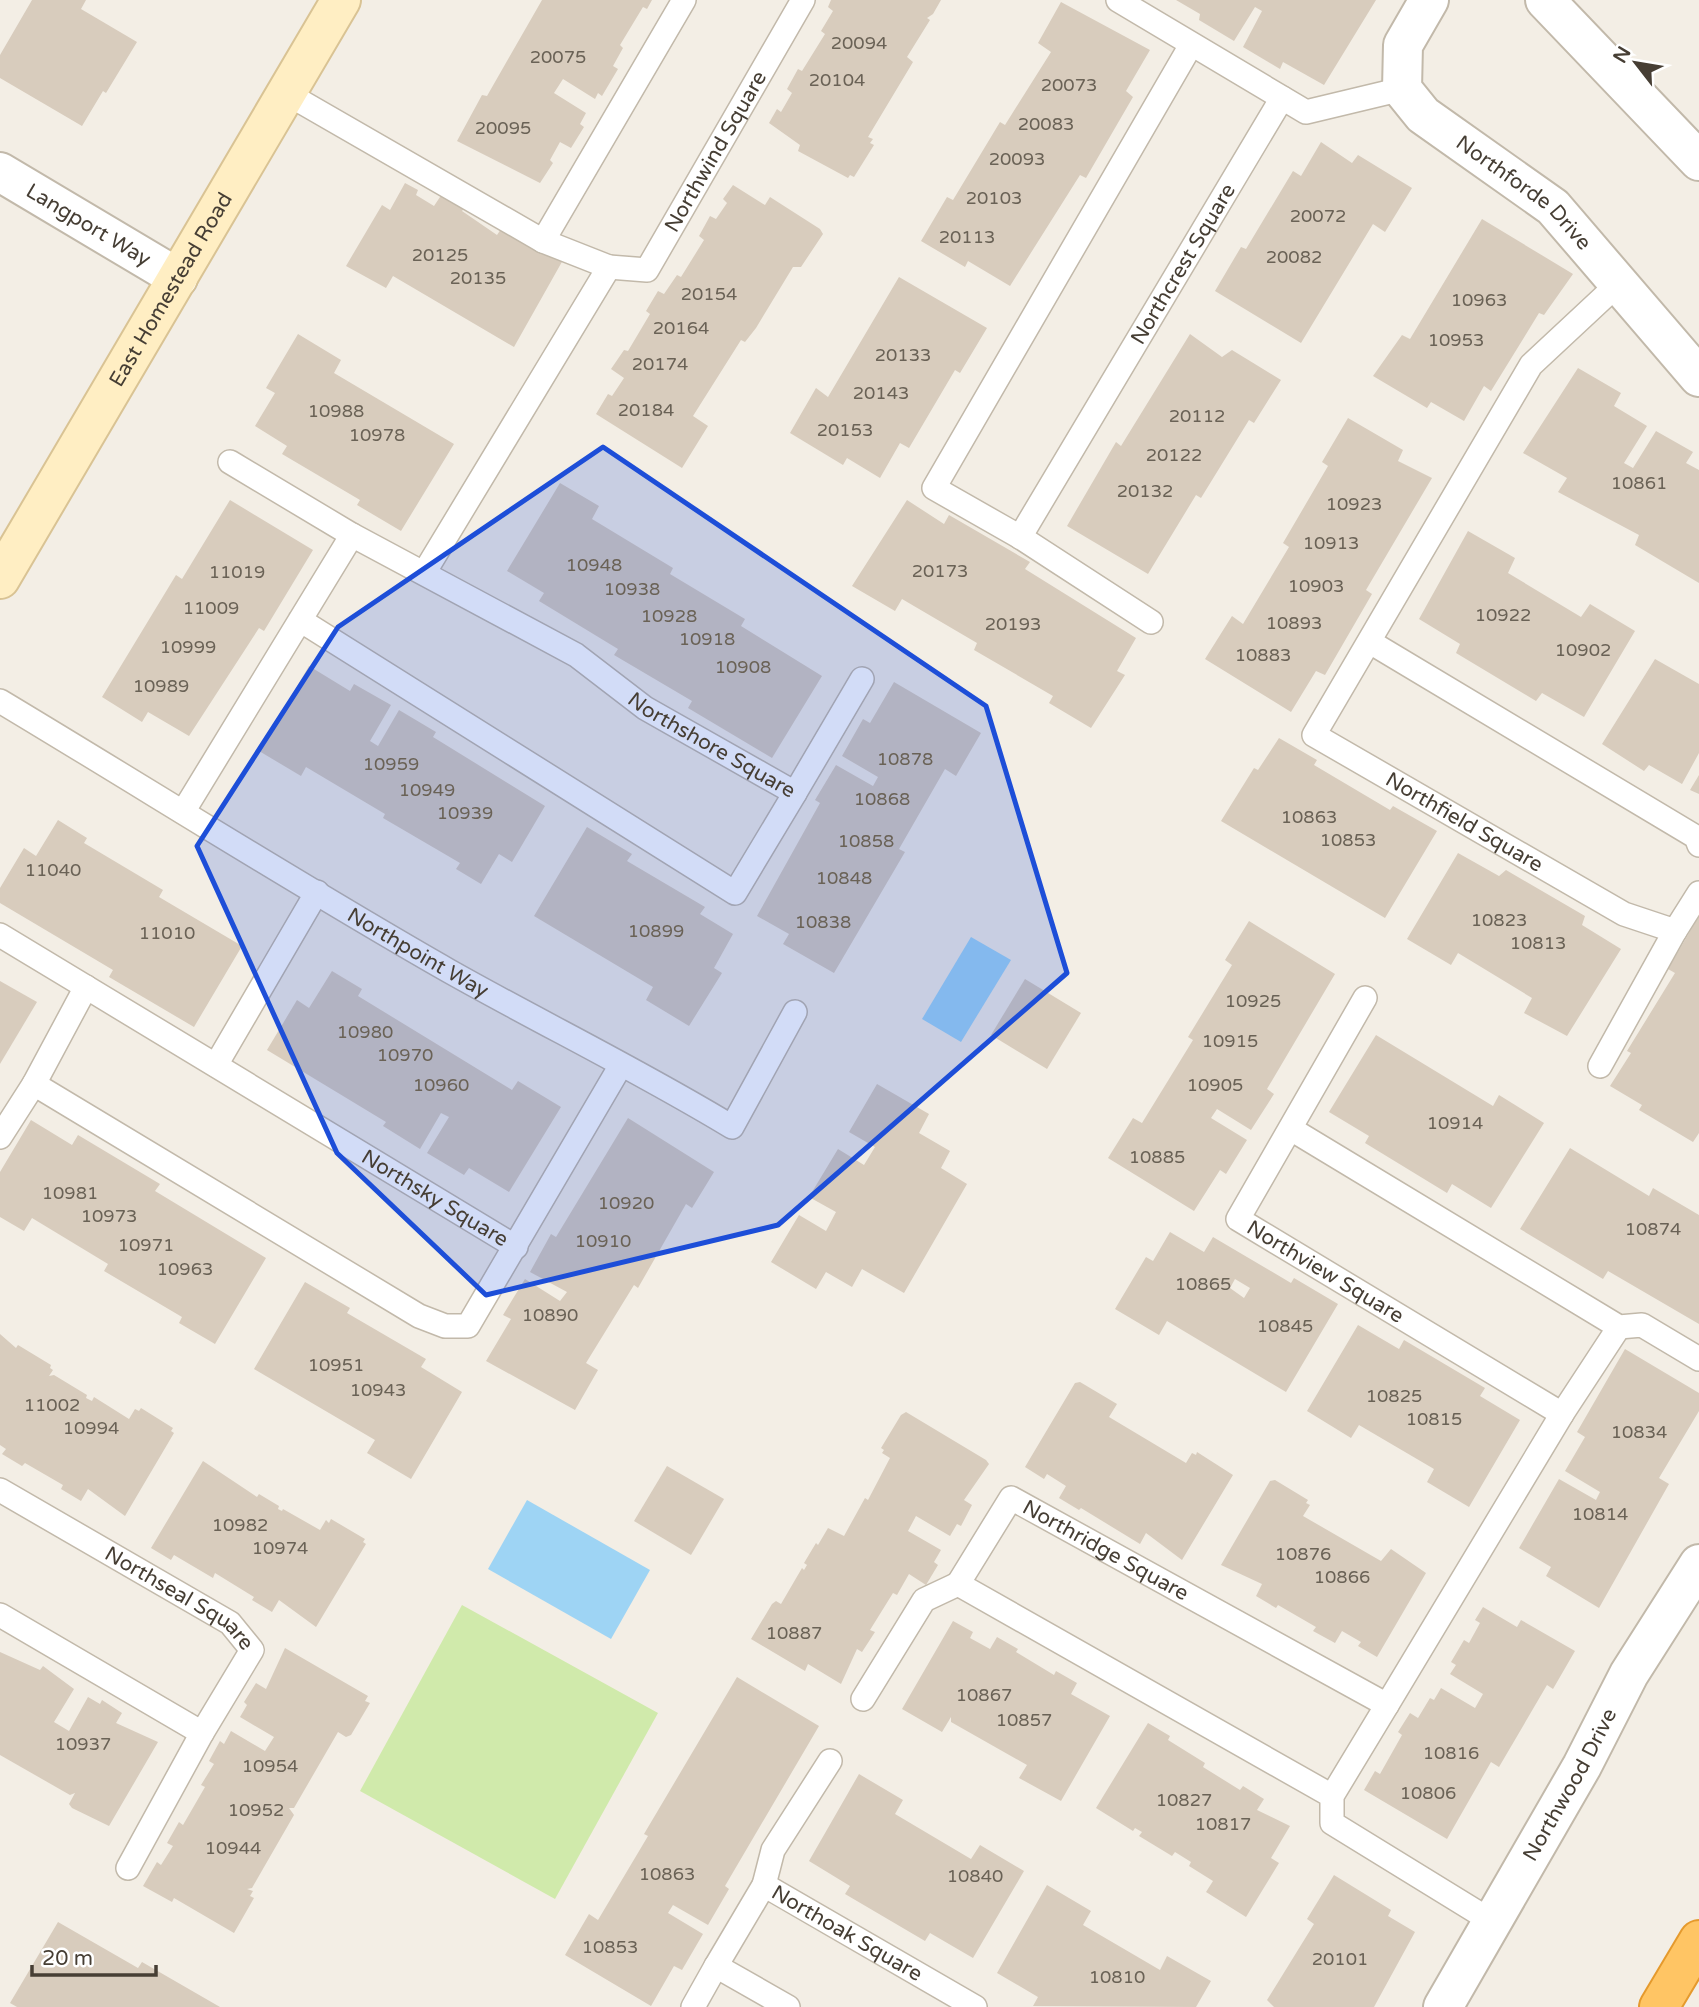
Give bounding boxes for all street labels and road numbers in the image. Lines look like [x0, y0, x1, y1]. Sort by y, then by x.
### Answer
street label: Northwind Square [659, 66, 772, 236]
street label: Northforde Drive [1451, 130, 1597, 255]
street label: Langport Way [22, 178, 155, 271]
street label: Northcrest Square [1125, 179, 1241, 349]
street label: East Homestead Road [104, 188, 237, 391]
street label: Northshore Square [623, 687, 800, 803]
street label: Northfield Square [1381, 767, 1548, 877]
street label: Northpoint Way [343, 902, 493, 1003]
street label: Northsky Square [357, 1144, 513, 1252]
street label: Northview Square [1242, 1215, 1409, 1329]
street label: Northridge Square [1018, 1494, 1193, 1606]
street label: Northseal Square [101, 1541, 259, 1655]
street label: Northwood Drive [1517, 1704, 1622, 1865]
street label: Northoak Square [767, 1880, 927, 1987]

